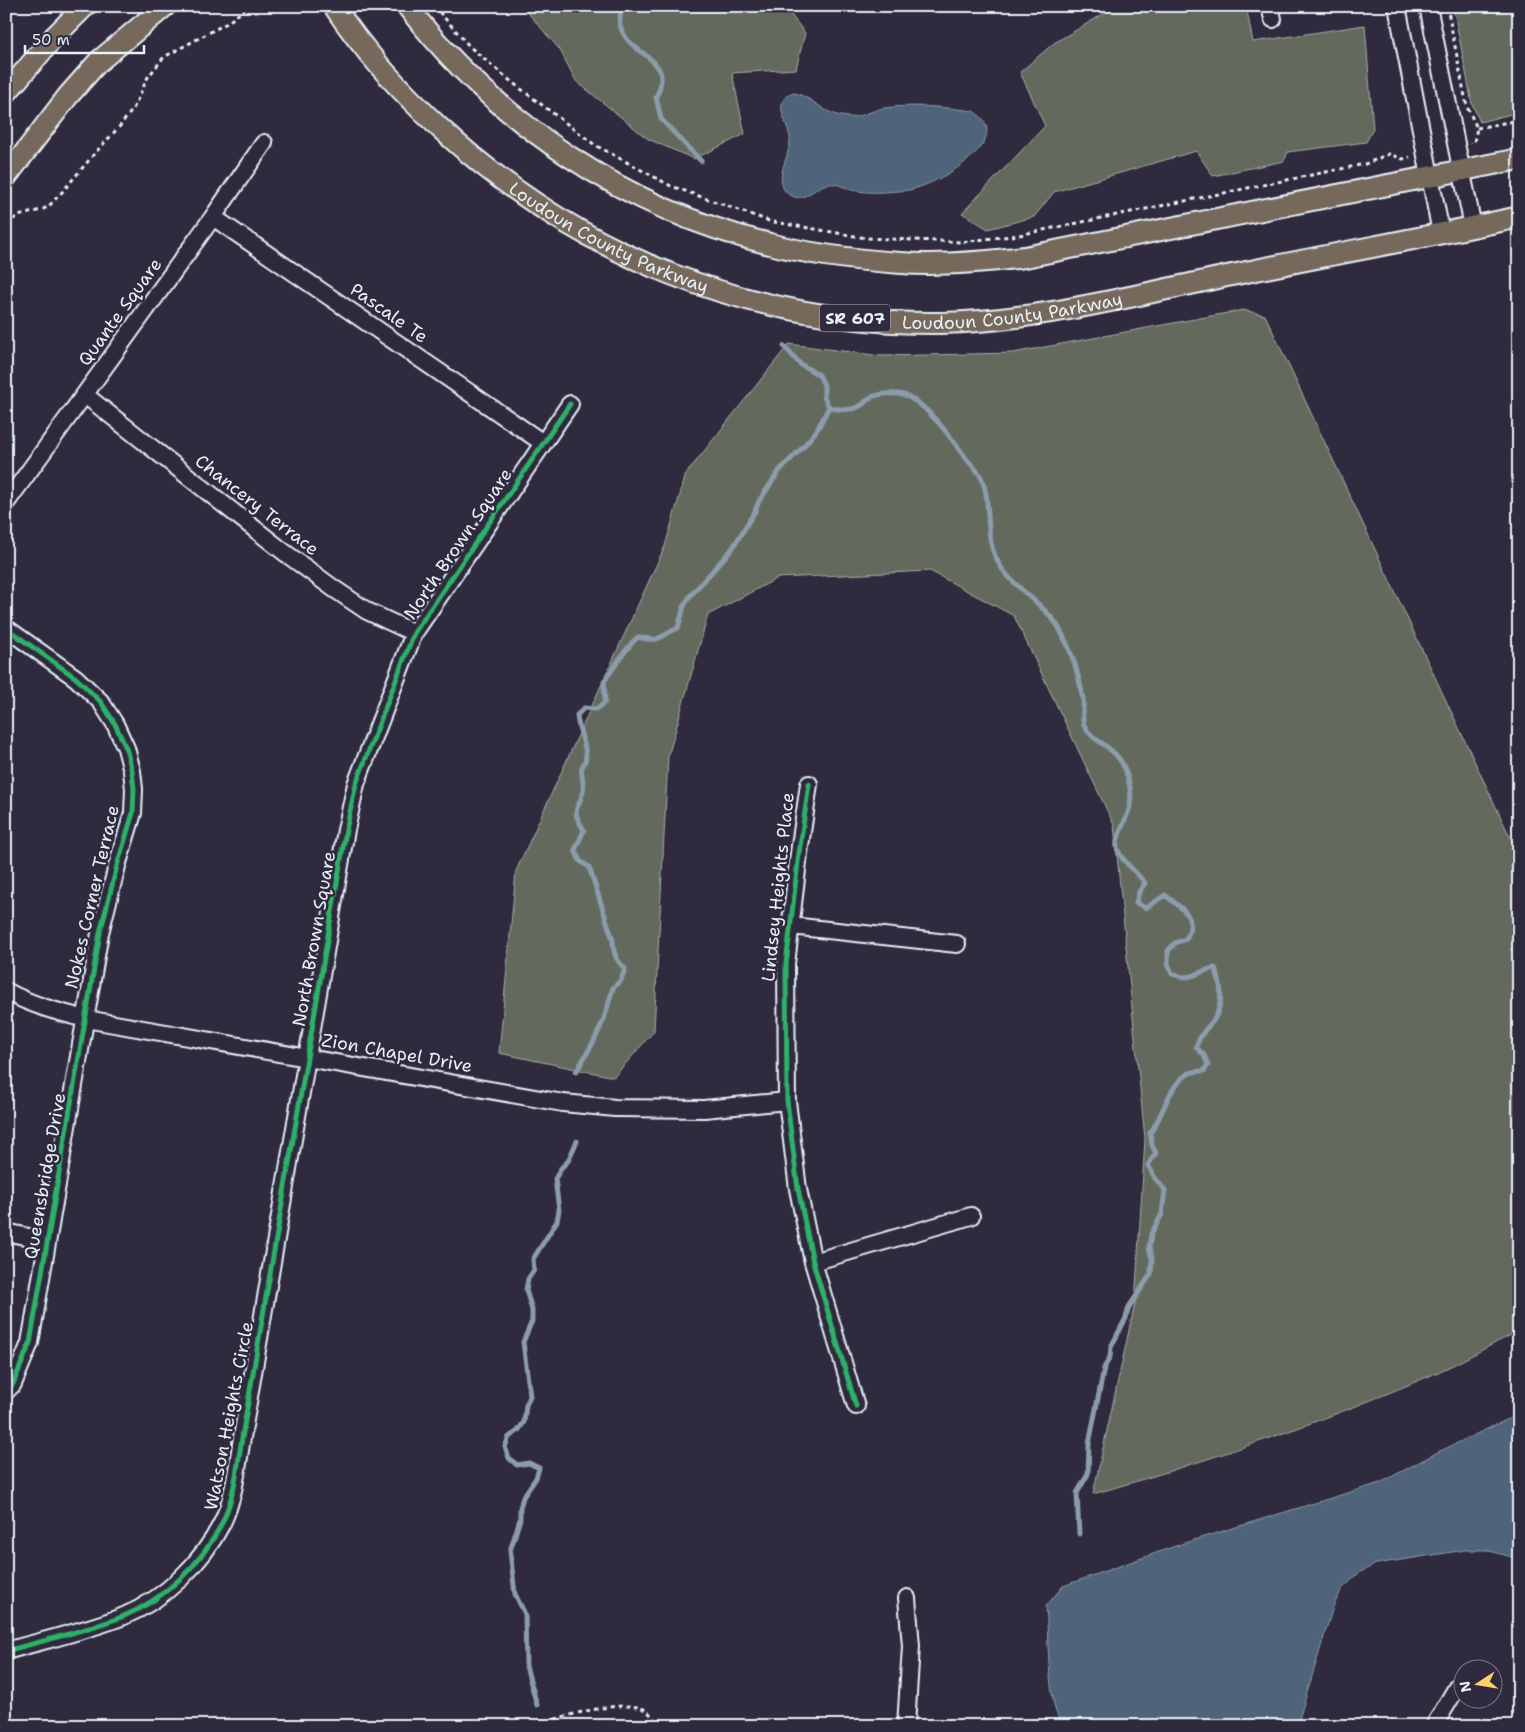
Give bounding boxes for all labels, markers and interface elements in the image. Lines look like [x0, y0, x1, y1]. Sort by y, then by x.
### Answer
scale bar [25, 22, 144, 54]
text: 50 m [32, 30, 70, 50]
street label: Loudoun County Parkway [504, 177, 712, 299]
street label: Quante Square [73, 253, 167, 371]
street label: Pascale Te [345, 277, 433, 349]
street label: Loudoun County Parkway [902, 287, 1125, 335]
road number: SR 607 [820, 304, 890, 332]
street label: Chancery Terrace [190, 449, 324, 561]
street label: North Brown Square [398, 464, 518, 624]
street label: Lindsey Heights Place [756, 791, 800, 983]
street label: Nokes Corner Terrace [59, 803, 125, 991]
street label: North Brown Square [287, 849, 341, 1029]
street label: Zion Chapel Drive [320, 1028, 474, 1078]
street label: Queensbridge Drive [19, 1091, 71, 1261]
street label: Watson Heights Circle [199, 1319, 259, 1513]
north arrow [1452, 1660, 1502, 1710]
text: N [1455, 1679, 1475, 1694]

